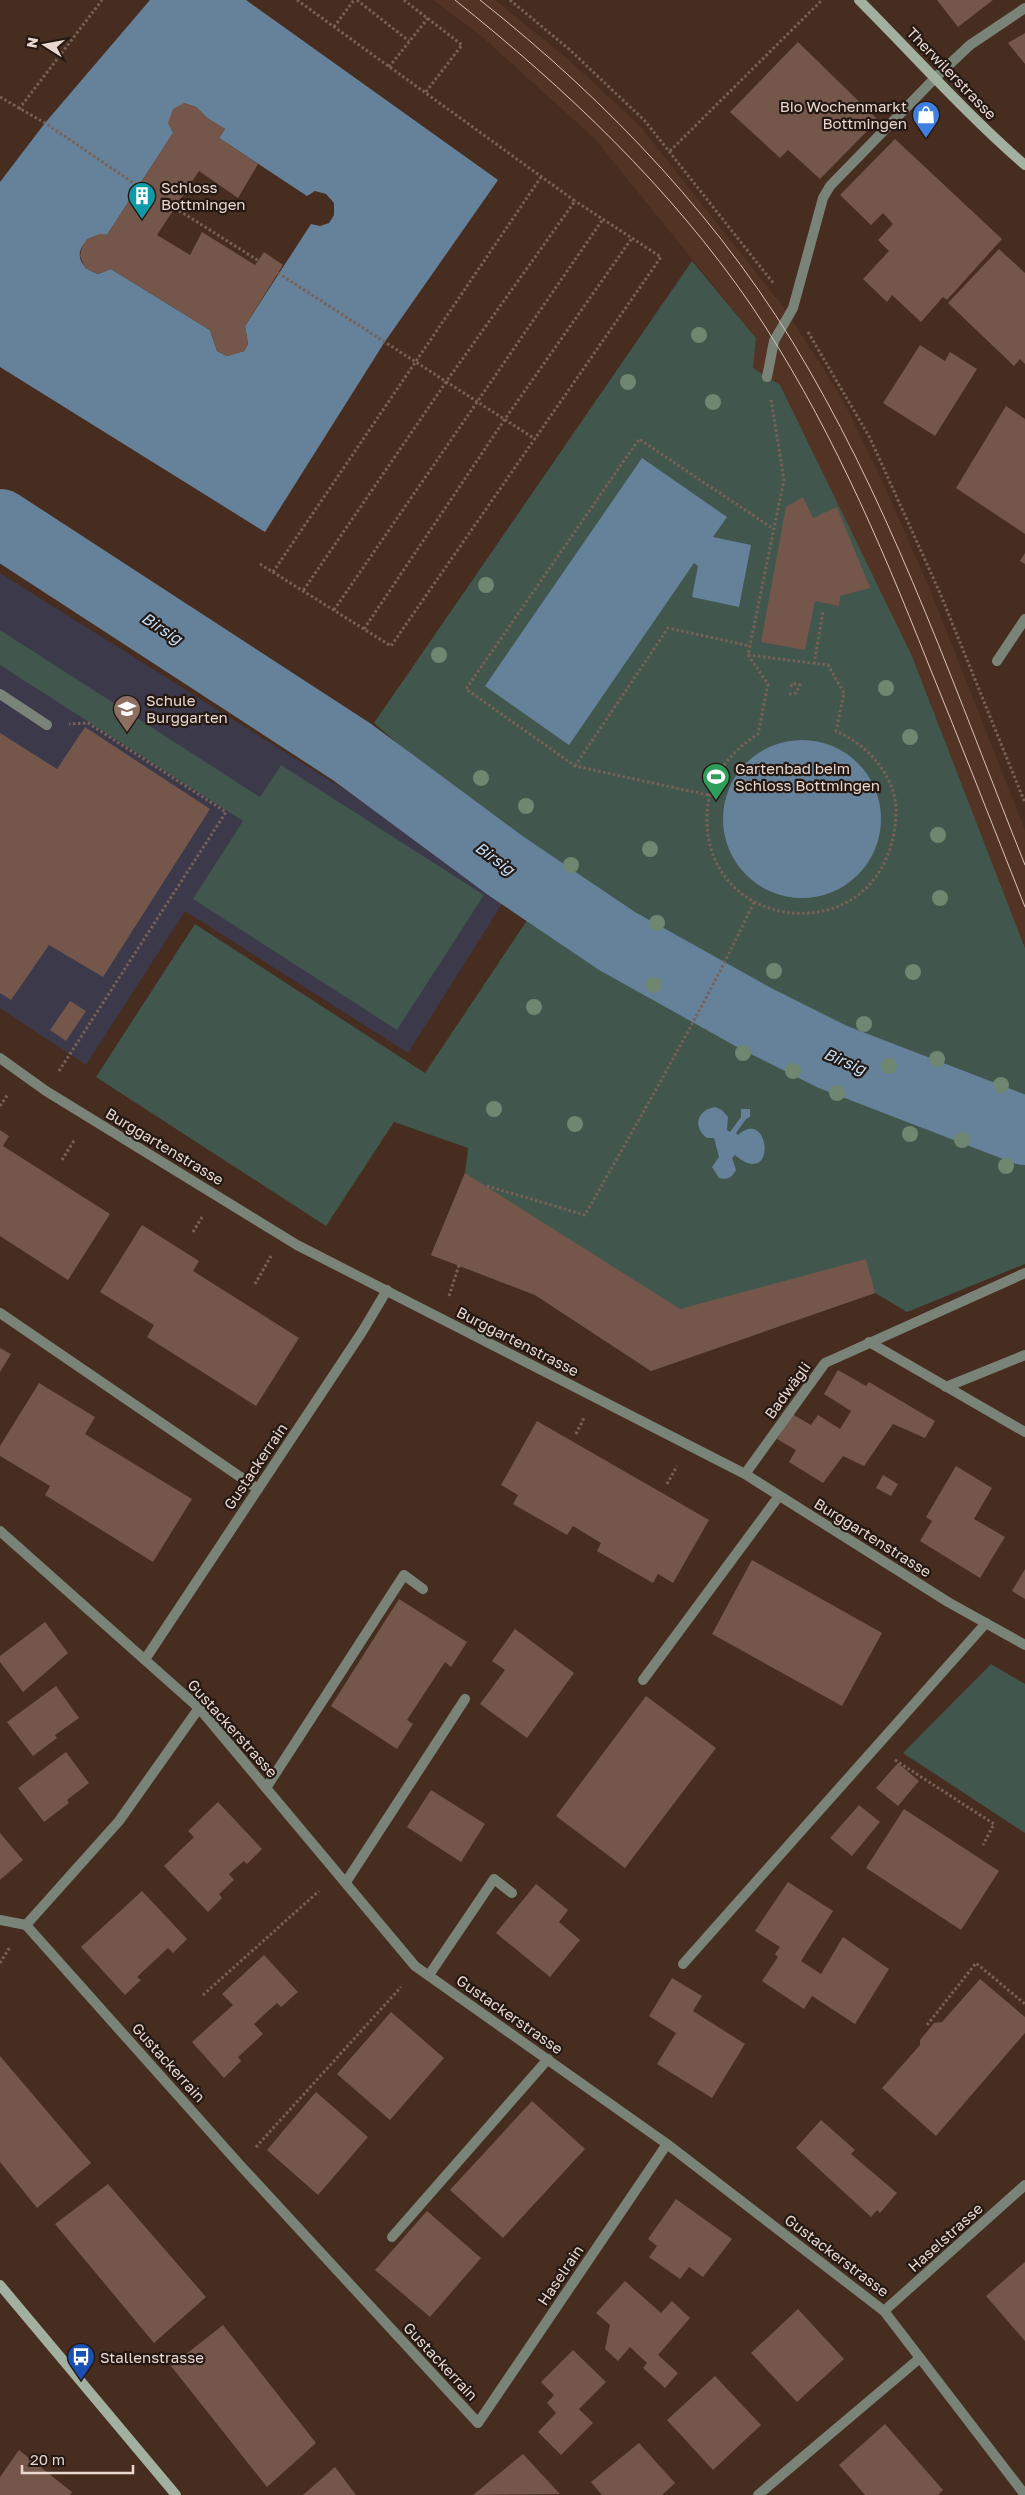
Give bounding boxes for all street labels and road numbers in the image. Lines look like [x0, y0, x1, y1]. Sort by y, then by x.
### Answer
street label: Therwilerstrasse [903, 23, 1001, 123]
street label: Burggartenstrasse [103, 1104, 228, 1189]
street label: Burggartenstrasse [454, 1302, 582, 1380]
street label: Badwägli [760, 1358, 814, 1422]
street label: Gustackerrain [219, 1419, 291, 1513]
street label: Burggartenstrasse [811, 1494, 935, 1580]
street label: Gustackerstrasse [184, 1675, 282, 1781]
street label: Gustackerstrasse [453, 1971, 567, 2058]
street label: Gustackerrain [129, 2019, 209, 2105]
street label: Haselstrasse [904, 2199, 986, 2275]
street label: Gustackerstrasse [781, 2210, 893, 2300]
street label: Haselrain [533, 2241, 587, 2309]
street label: Gustackerrain [400, 2318, 482, 2404]

